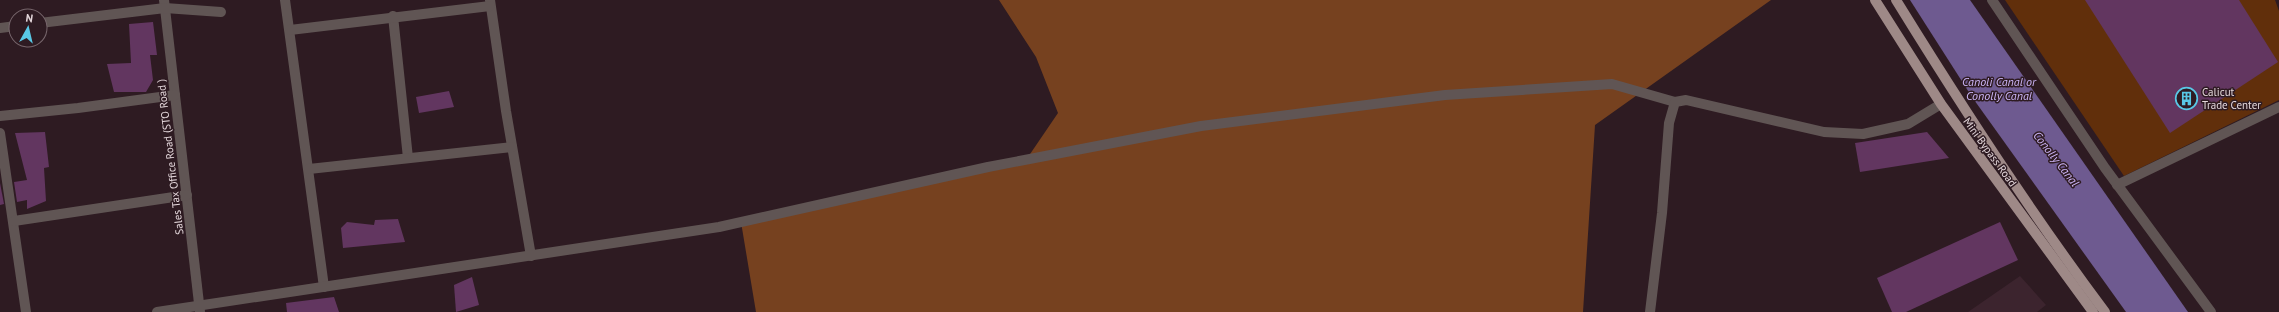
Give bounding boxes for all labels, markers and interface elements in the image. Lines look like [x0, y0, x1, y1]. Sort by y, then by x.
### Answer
north arrow [8, 8, 48, 48]
text: N [25, 11, 34, 26]
water label: Canoli Canal or Conolly Canal [1962, 74, 2037, 103]
street label: Sales Tax Office Road (STO Road ) [154, 78, 186, 236]
building icon: Calicut Trade Center [2173, 85, 2199, 111]
place label: Calicut Trade Center [2202, 85, 2261, 112]
street label: Mini Bypass Road [1960, 115, 2020, 189]
water label: Conolly Canal [2030, 128, 2083, 190]

